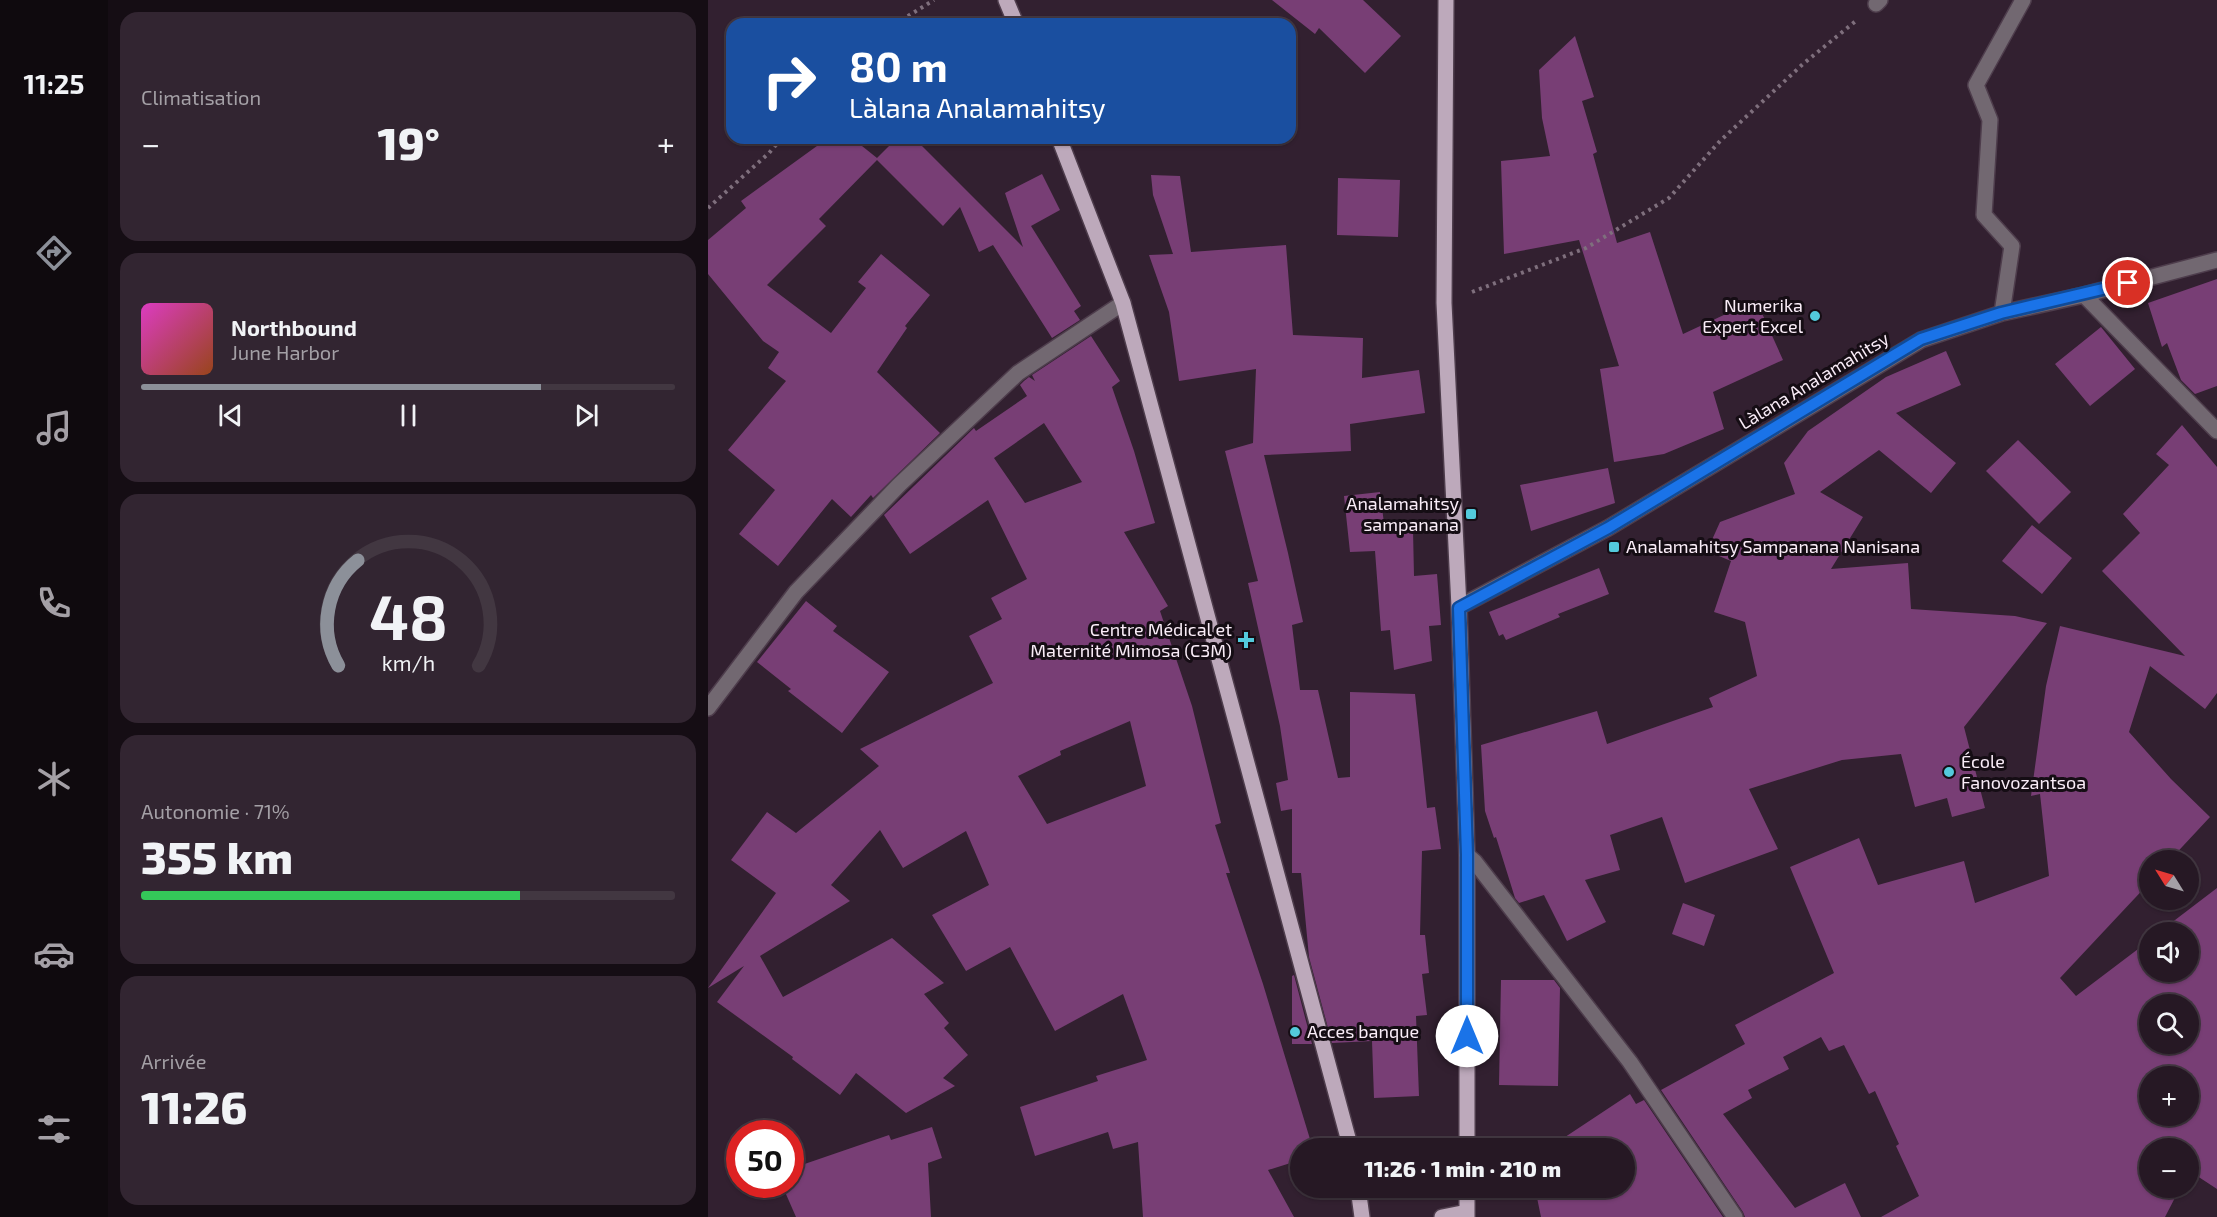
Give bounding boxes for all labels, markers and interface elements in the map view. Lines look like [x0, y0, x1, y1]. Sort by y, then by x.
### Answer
text: 80 m [849, 40, 948, 90]
icon: right [750, 42, 828, 120]
text: 11:25 [24, 67, 84, 99]
text: Climatisation [141, 85, 261, 109]
text: Làlana Analamahitsy [849, 91, 1106, 123]
text: 19° [377, 115, 440, 169]
text: − [141, 123, 160, 163]
text: + [657, 123, 675, 163]
icon: directions [33, 232, 75, 274]
pin [2102, 257, 2153, 308]
icon: arrive [2111, 266, 2144, 299]
place label: Numerika Expert Excel [1702, 294, 1804, 337]
marker: Numerika Expert Excel [1808, 309, 1822, 323]
text: Northbound [231, 314, 357, 340]
street label: Làlana Analamahitsy [1734, 326, 1893, 434]
text: June Harbor [231, 340, 339, 364]
icon: previous [214, 399, 247, 432]
icon: pause [392, 399, 425, 432]
icon: next [570, 399, 603, 432]
icon: music [33, 407, 75, 449]
place label: Analamahitsy sampanana [1346, 492, 1459, 535]
marker: Analamahitsy sampanana [1464, 507, 1478, 521]
place label: Analamahitsy Sampanana Nanisana [1626, 535, 1920, 557]
marker: Analamahitsy Sampanana Nanisana [1607, 540, 1621, 554]
text: 48 [369, 578, 447, 653]
icon: phone [33, 582, 75, 624]
place label: Centre Médical et Maternité Mimosa (C3M) [1030, 618, 1232, 661]
marker: Centre Médical et Maternité Mimosa (C3M) [1237, 631, 1255, 649]
text: km/h [381, 650, 435, 675]
place label: École Fanovozantsoa [1961, 750, 2086, 793]
icon: climate [33, 758, 75, 800]
marker: École Fanovozantsoa [1942, 765, 1956, 779]
text: Autonomie · 71% [141, 799, 290, 823]
text: 355 km [141, 829, 293, 883]
north arrow [2139, 850, 2199, 910]
map controls [2139, 850, 2199, 1198]
button: sound [2139, 922, 2199, 982]
icon: car [33, 933, 75, 975]
button: search [2139, 994, 2199, 1054]
position arrow [1435, 1004, 1499, 1068]
place label: Acces banque [1307, 1020, 1419, 1042]
marker: Acces banque [1288, 1025, 1302, 1039]
text: Arrivée [141, 1049, 206, 1073]
button: + [2139, 1066, 2199, 1126]
text: 11:26 [141, 1079, 247, 1133]
icon: filters [33, 1108, 75, 1150]
speed limit sign: 50 [726, 1120, 804, 1198]
button: − [2139, 1138, 2199, 1198]
text: 11:26 · 1 min · 210 m [1364, 1155, 1561, 1181]

